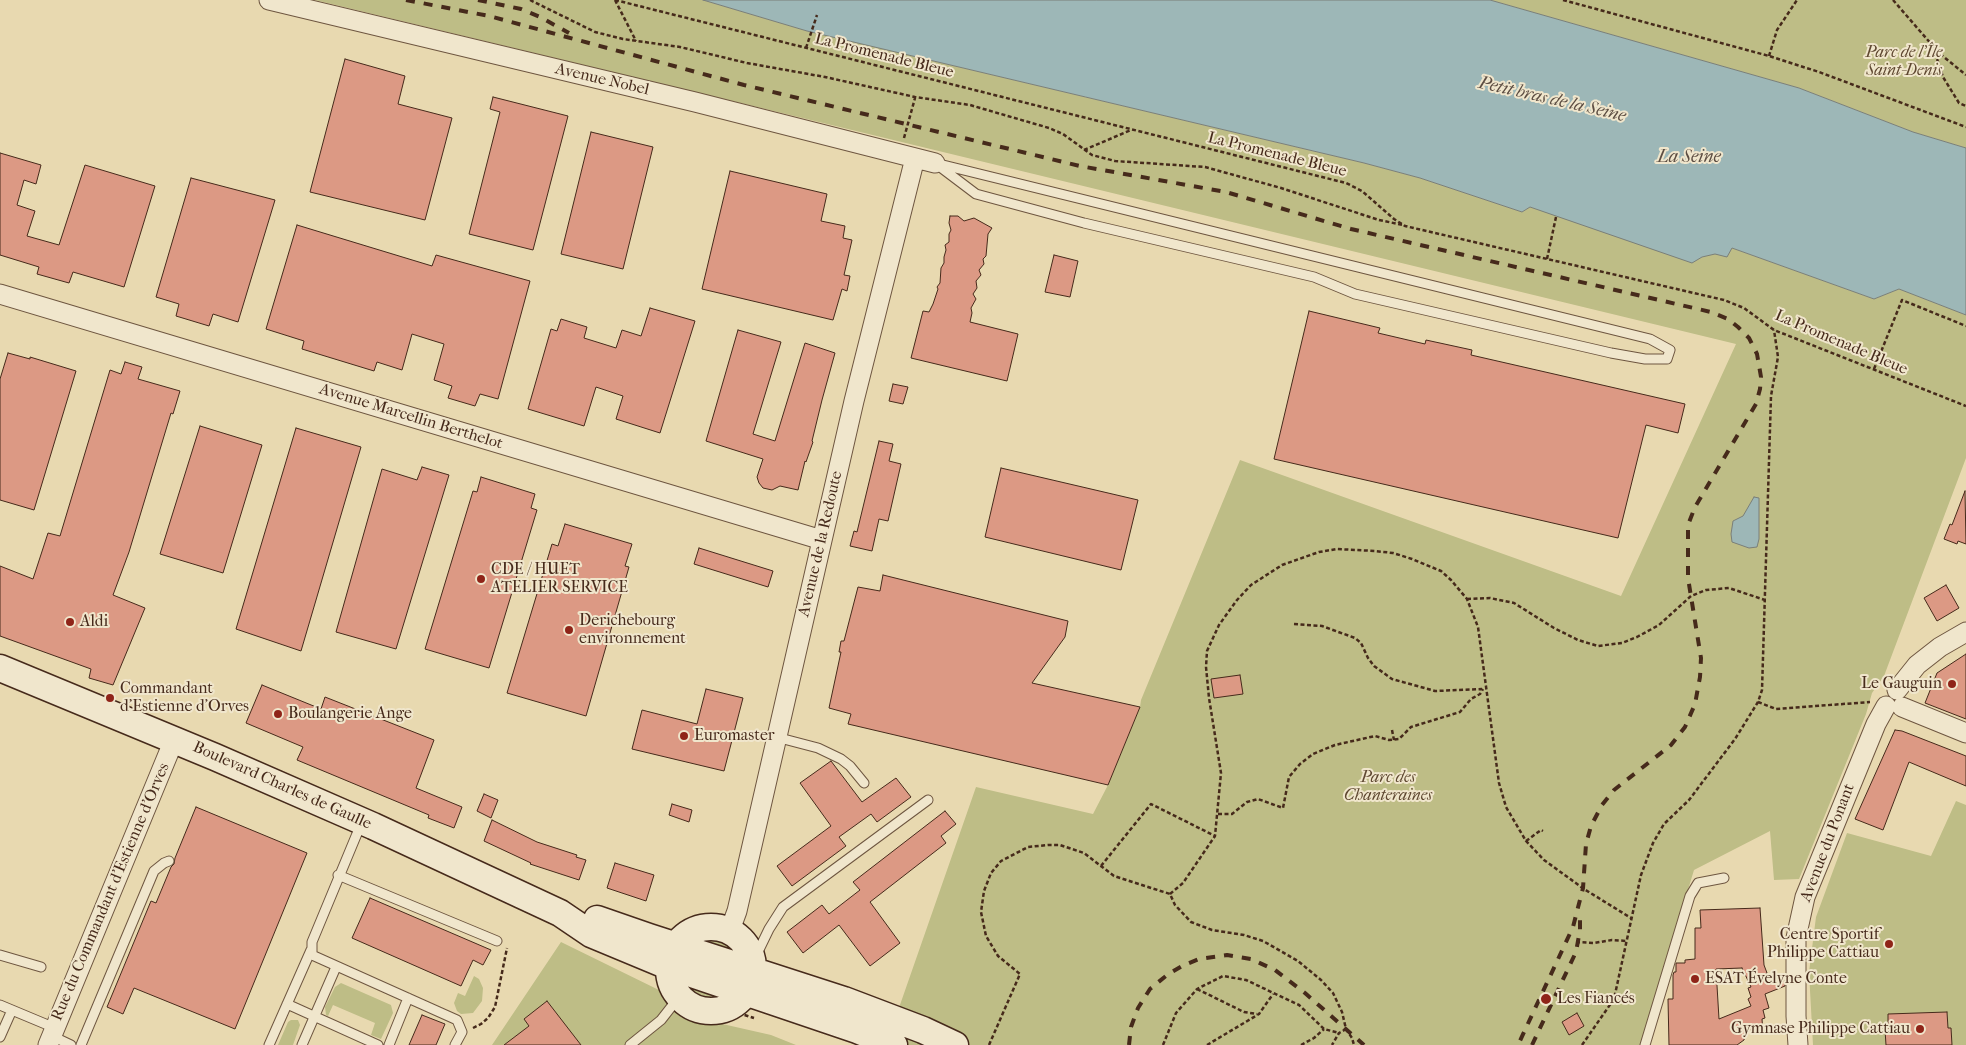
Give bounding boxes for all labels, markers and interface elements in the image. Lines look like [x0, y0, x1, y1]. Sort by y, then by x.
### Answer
street label: La Promenade Bleue [813, 29, 955, 83]
park label: Parc de l'Île Saint-Denis [1865, 43, 1943, 81]
street label: Avenue Nobel [553, 60, 651, 100]
water label: Petit bras de la Seine [1476, 73, 1628, 127]
street label: La Promenade Bleue [1206, 128, 1348, 182]
water label: La Seine [1657, 147, 1721, 169]
street label: La Promenade Bleue [1772, 306, 1910, 380]
street label: Avenue Marcellin Berthelot [317, 380, 505, 454]
street label: Avenue de la Redoute [795, 469, 847, 619]
place label: CDE / HUET ATELIER SERVICE [491, 560, 628, 598]
marker: CDE / HUET ATELIER SERVICE [475, 573, 487, 585]
place label: Derichebourg environnement [579, 611, 686, 649]
place label: Aldi [80, 612, 108, 632]
marker: Aldi [64, 616, 76, 628]
marker: Derichebourg environnement [563, 624, 575, 636]
place label: Le Gauguin [1861, 674, 1942, 694]
marker: Le Gauguin [1946, 678, 1958, 690]
place label: Commandant d'Estienne d'Orves [120, 679, 249, 717]
marker: Commandant d'Estienne d'Orves [104, 692, 116, 704]
place label: Boulangerie Ange [288, 704, 412, 724]
marker: Boulangerie Ange [272, 708, 284, 720]
place label: Euromaster [694, 726, 775, 746]
marker: Euromaster [678, 730, 690, 742]
street label: Boulevard Charles de Gaulle [190, 738, 374, 834]
street label: Rue du Commandant d'Estienne d'Orves [48, 760, 174, 1024]
park label: Parc des Chanteraines [1344, 768, 1432, 806]
street label: Avenue du Ponant [1797, 781, 1859, 905]
place label: Centre Sportif Philippe Cattiau [1767, 925, 1879, 963]
marker: Centre Sportif Philippe Cattiau [1883, 938, 1895, 950]
place label: ESAT Évelyne Conte [1705, 969, 1847, 989]
marker: ESAT Évelyne Conte [1689, 973, 1701, 985]
place label: Les Fiancés [1557, 989, 1635, 1009]
marker: Les Fiancés [1539, 992, 1553, 1006]
place label: Gymnase Philippe Cattiau [1731, 1019, 1910, 1039]
marker: Gymnase Philippe Cattiau [1914, 1023, 1926, 1035]

